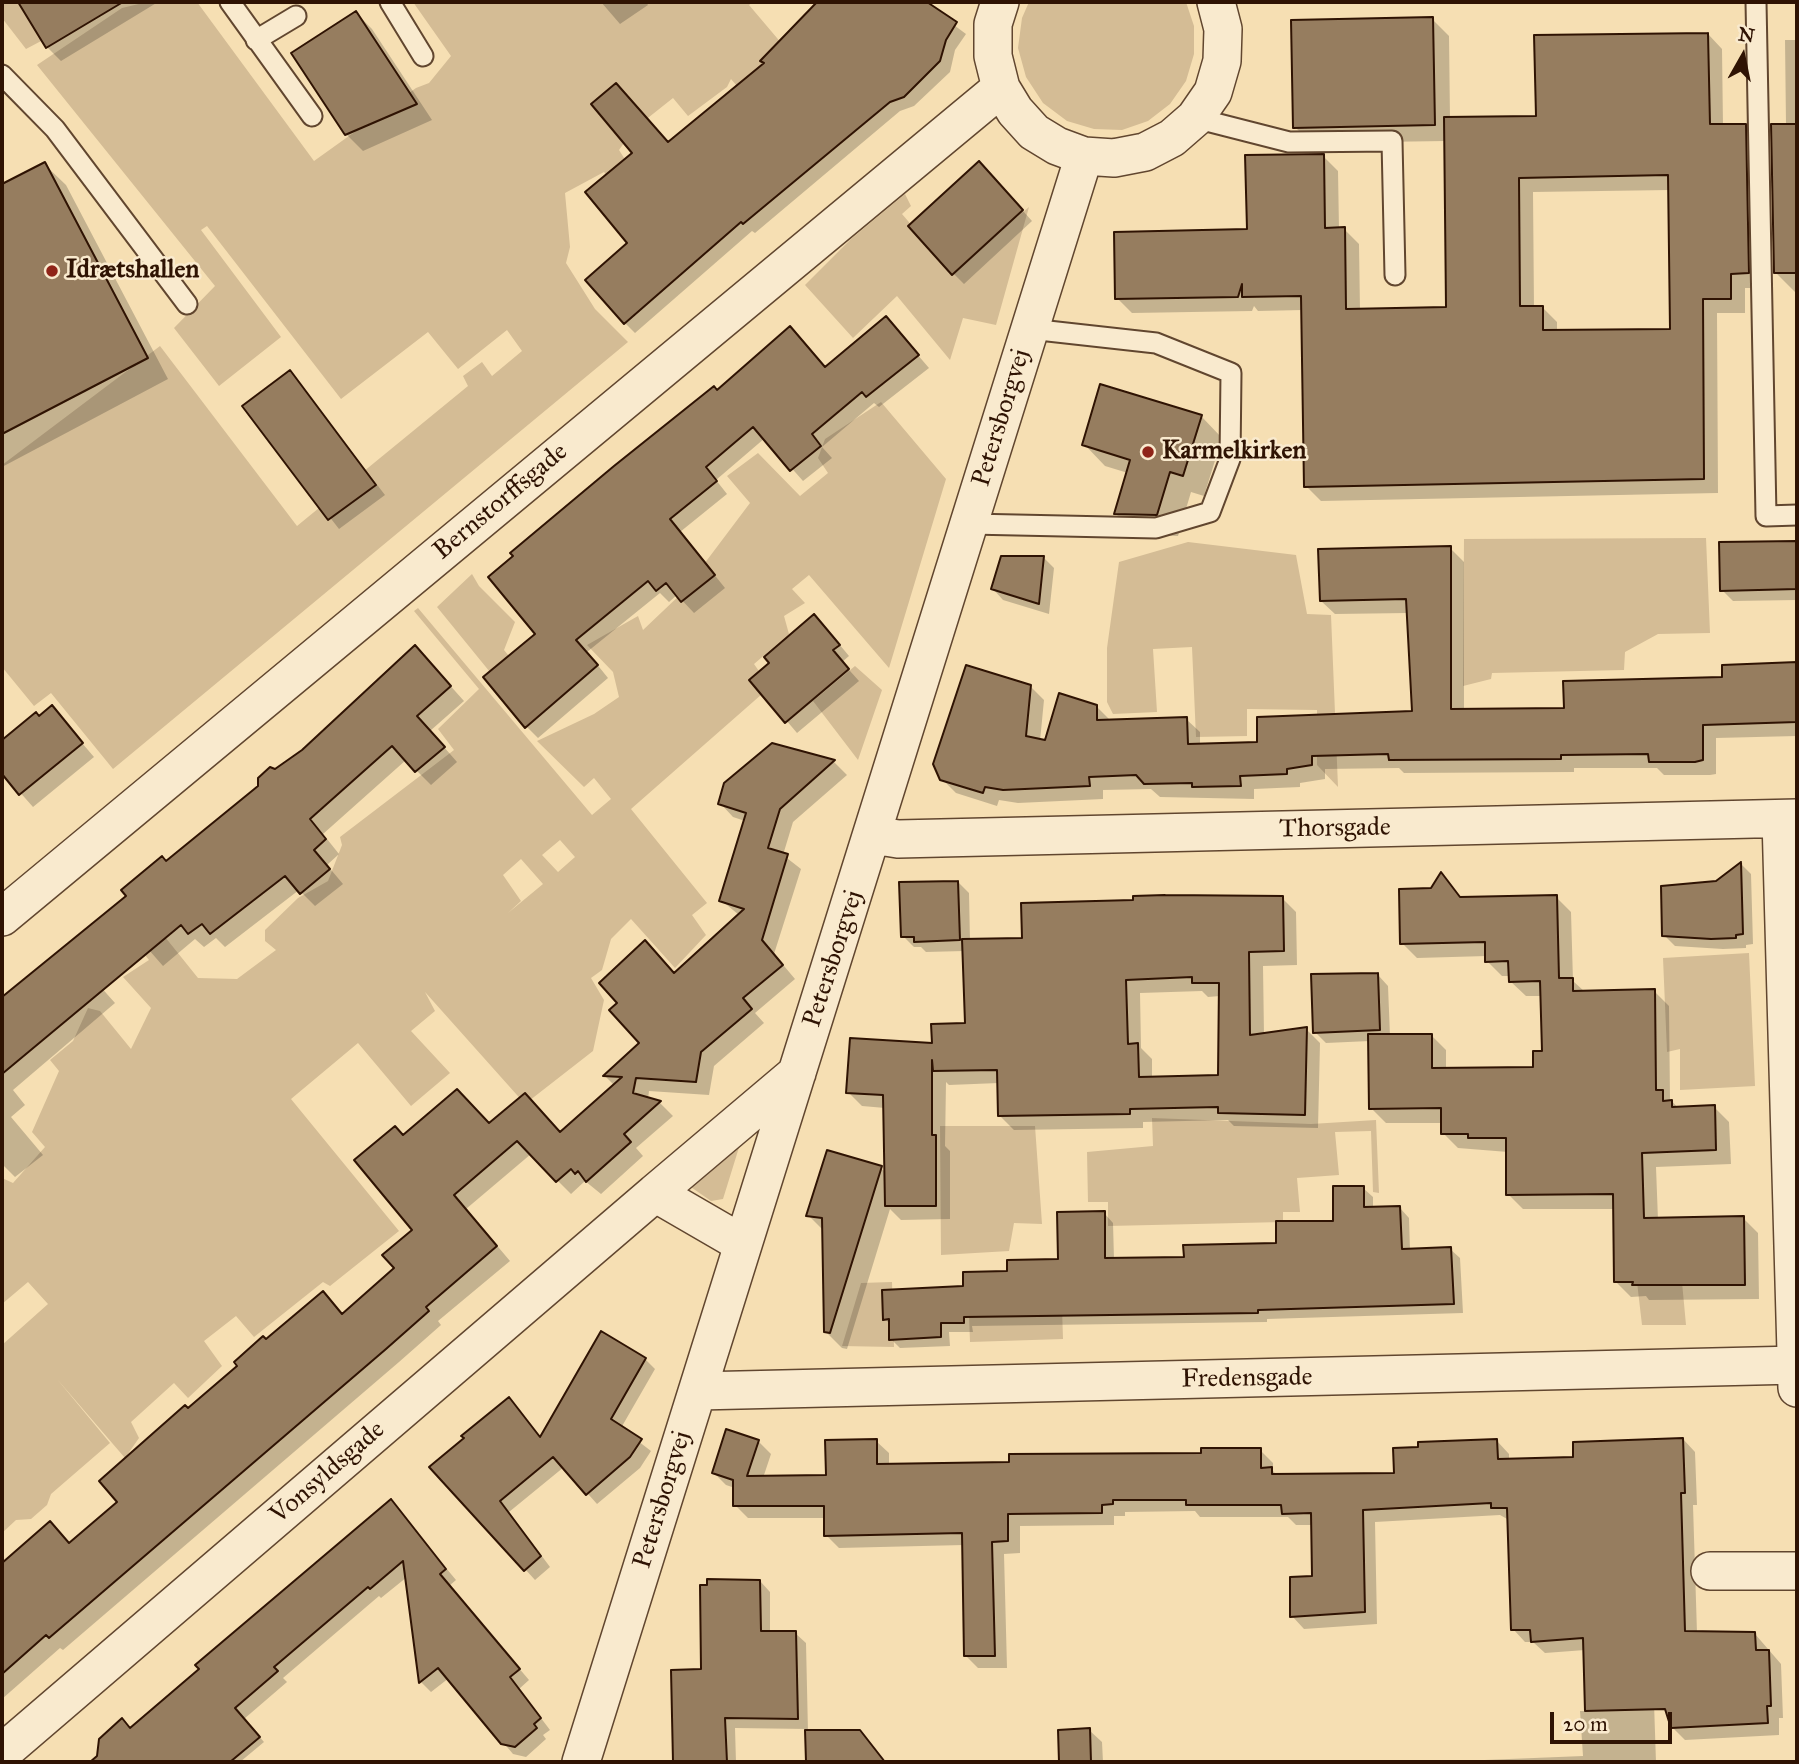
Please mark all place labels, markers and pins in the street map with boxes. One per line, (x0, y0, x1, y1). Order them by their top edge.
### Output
place label: Idrætshallen (66, 255, 199, 287)
marker: Idrætshallen (44, 263, 60, 279)
place label: Karmelkirken (1162, 436, 1306, 468)
marker: Karmelkirken (1140, 444, 1156, 460)

